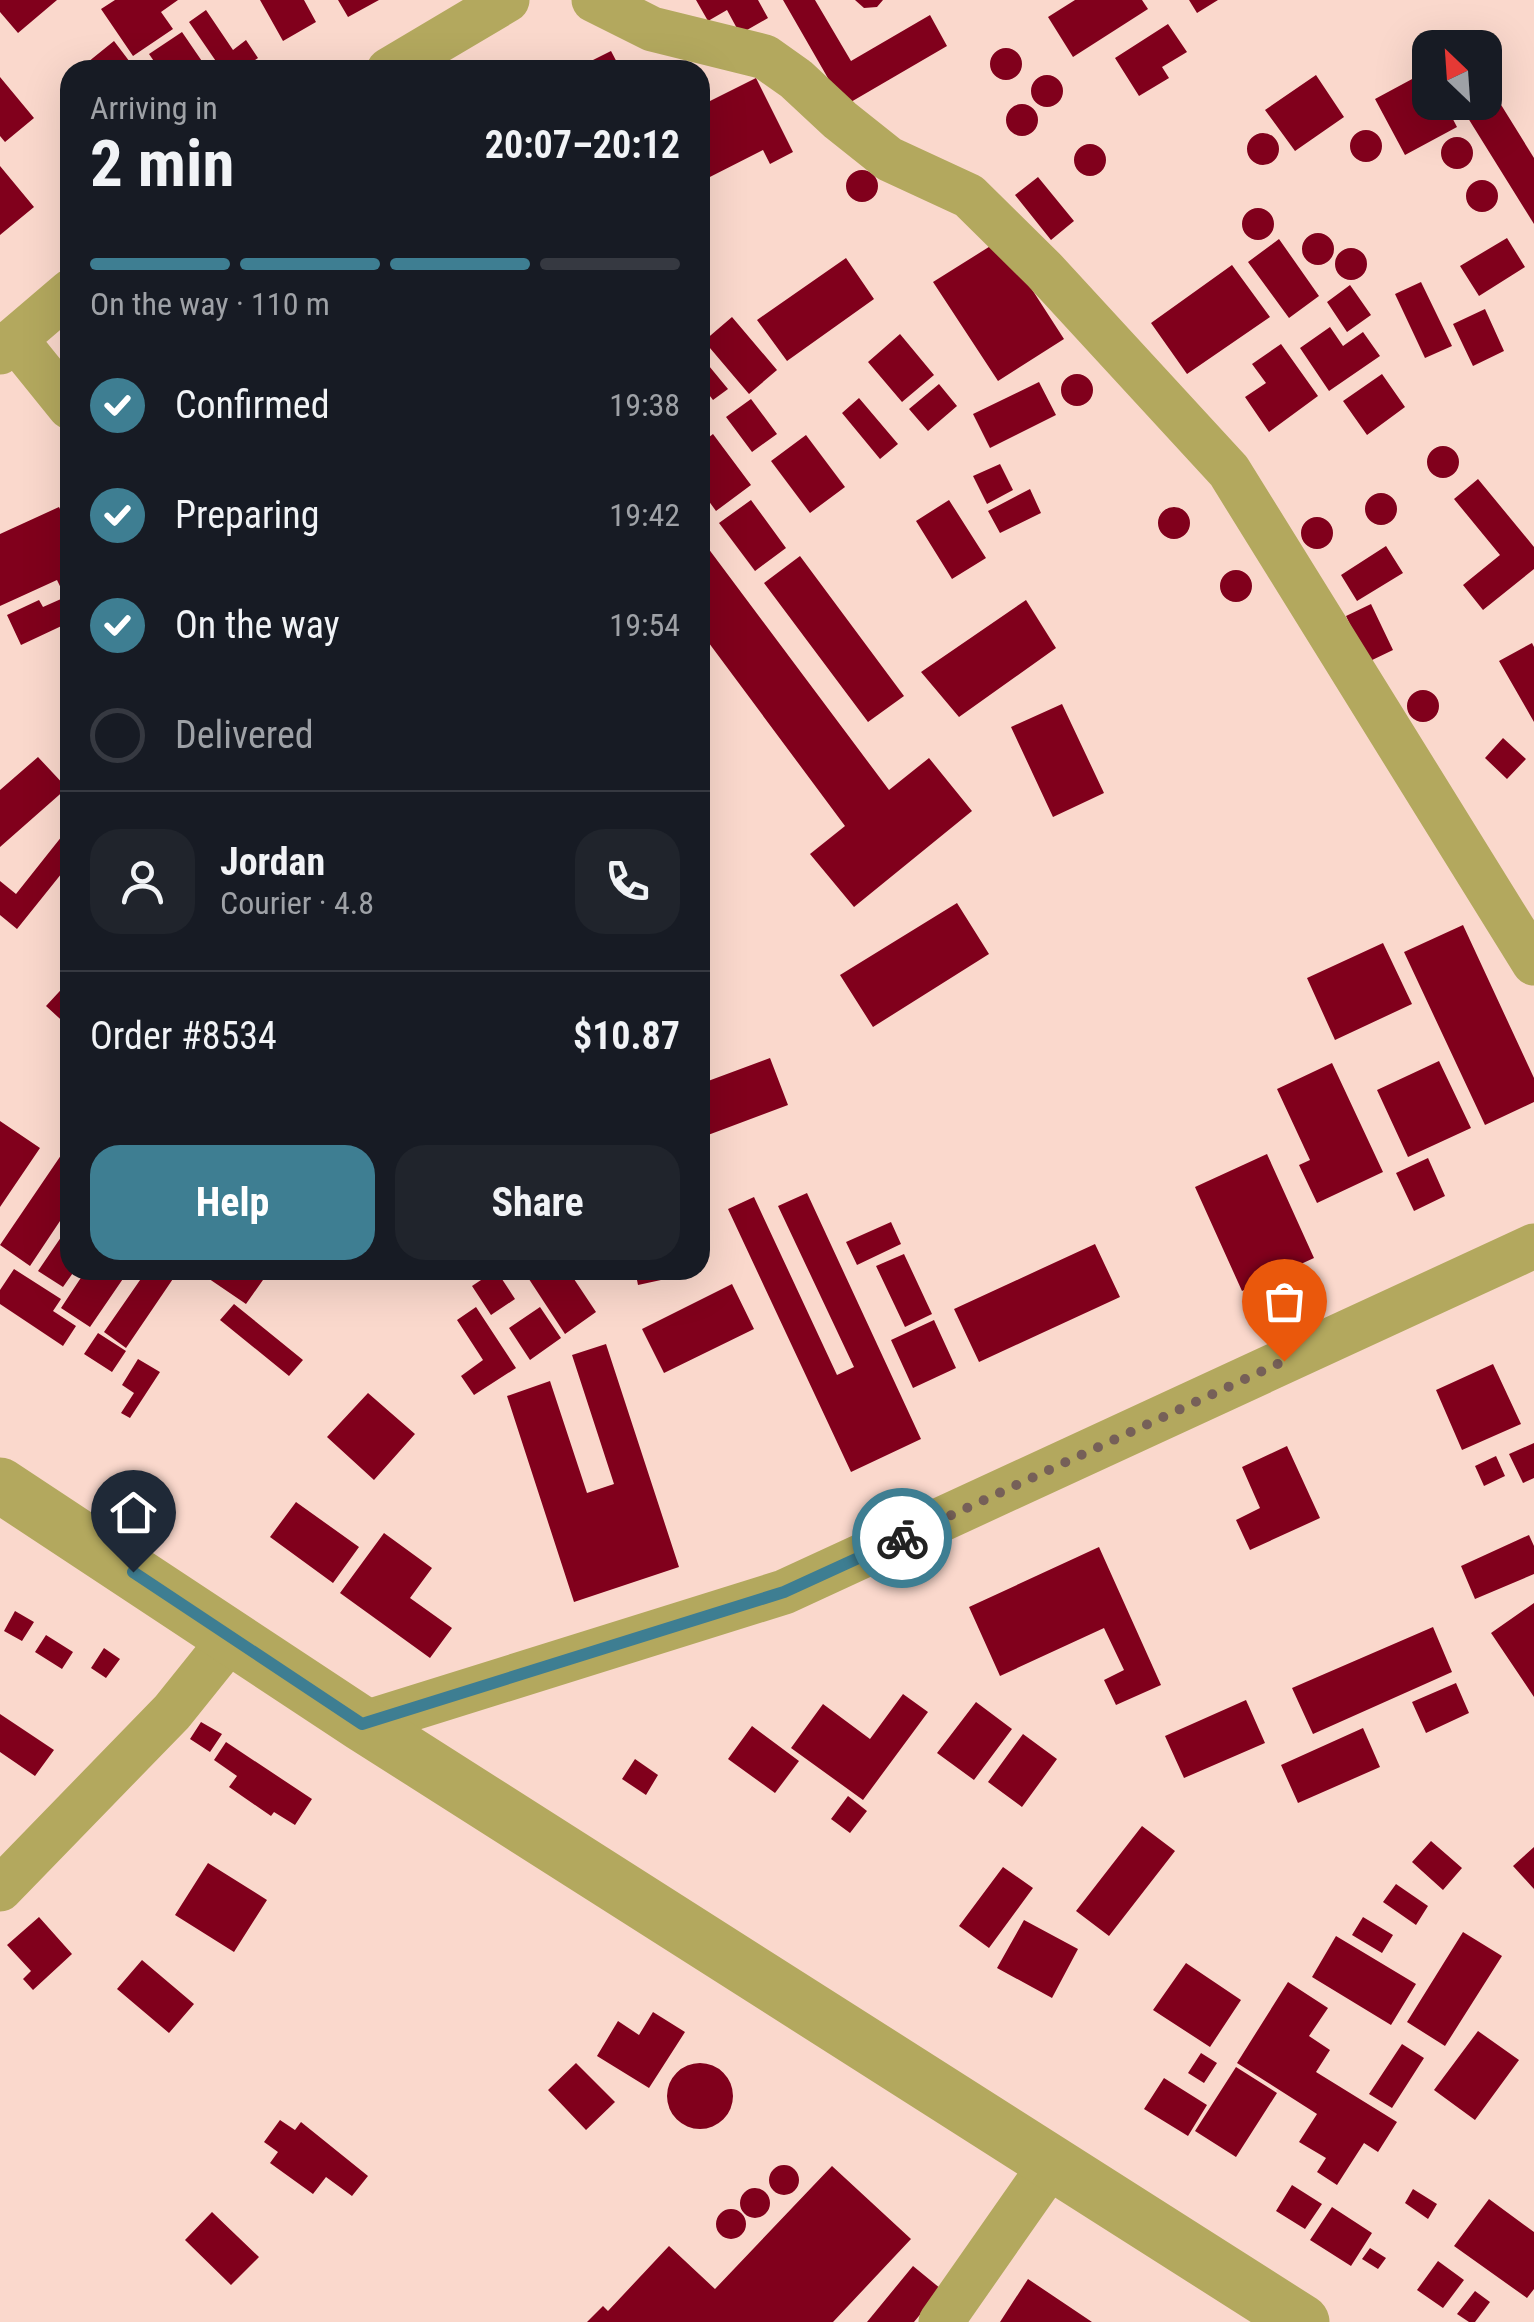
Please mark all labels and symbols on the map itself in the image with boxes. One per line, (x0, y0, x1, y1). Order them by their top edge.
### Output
north arrow (1412, 30, 1502, 120)
pin (1242, 1259, 1327, 1362)
pin (91, 1470, 176, 1573)
courier (852, 1488, 952, 1588)

